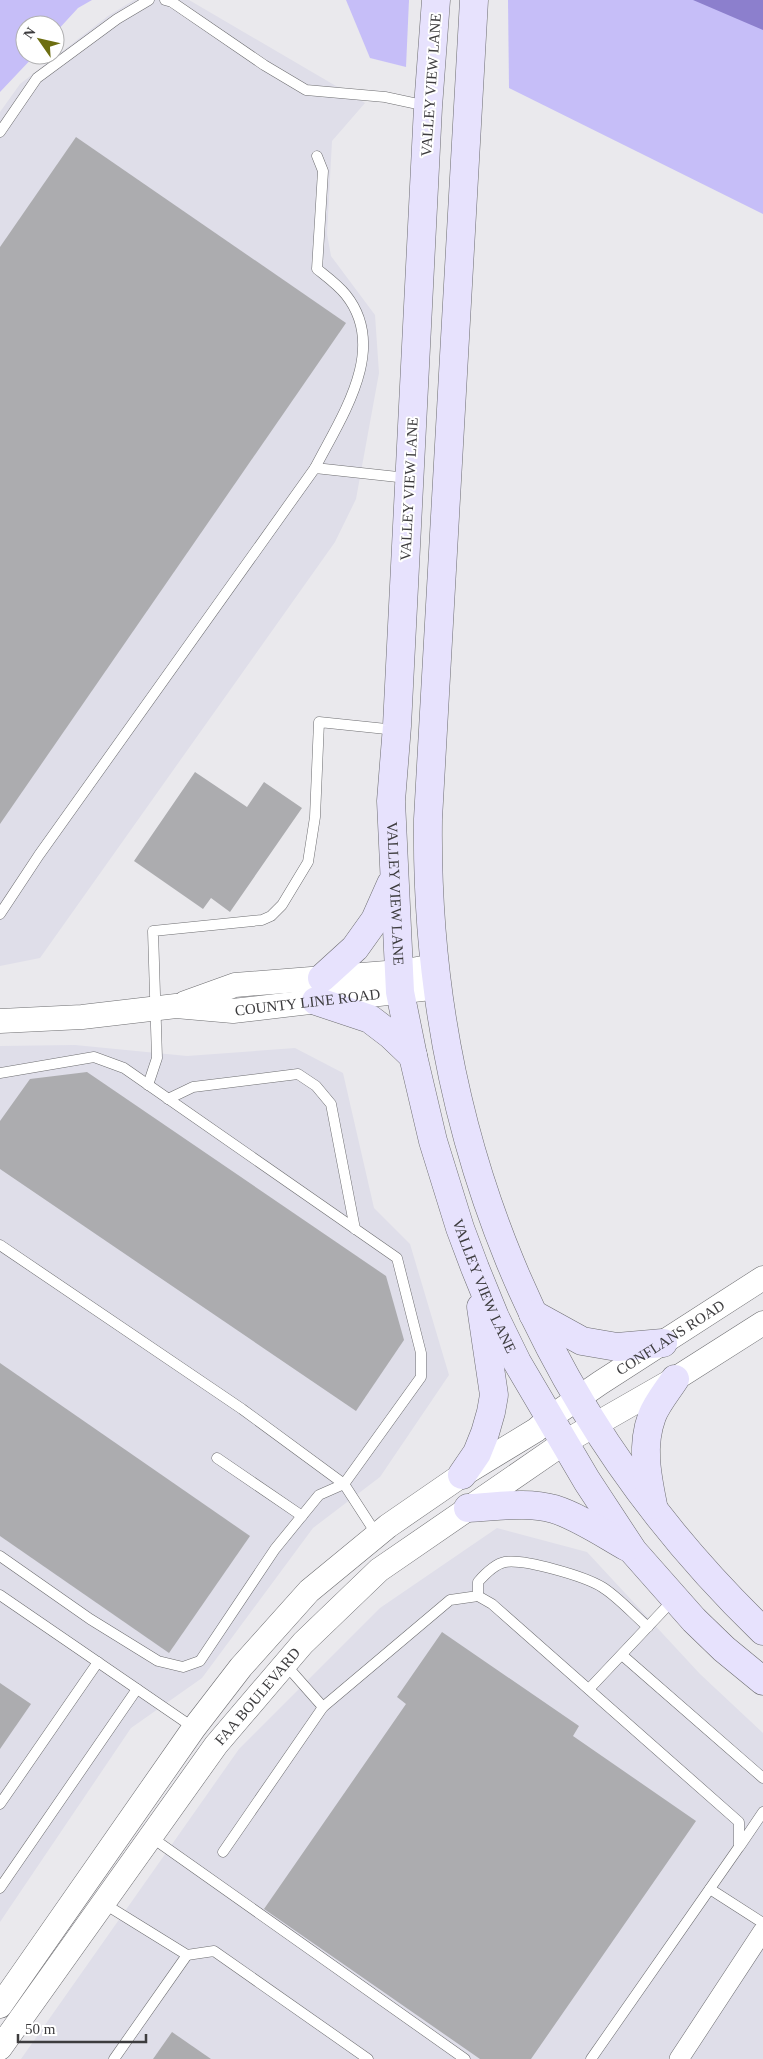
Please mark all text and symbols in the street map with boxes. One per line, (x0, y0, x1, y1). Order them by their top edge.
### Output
street label: VALLEY VIEW LANE (418, 13, 444, 157)
north arrow (15, 15, 65, 65)
text: N (21, 25, 39, 41)
street label: VALLEY VIEW LANE (397, 417, 421, 561)
street label: VALLEY VIEW LANE (384, 821, 407, 966)
street label: COUNTY LINE ROAD (234, 986, 381, 1019)
street label: VALLEY VIEW LANE (450, 1217, 519, 1356)
street label: CONFLANS ROAD (613, 1297, 728, 1378)
street label: FAA BOULEVARD (212, 1644, 303, 1748)
scale bar (18, 2012, 145, 2044)
text: 50 m (25, 2021, 56, 2037)

